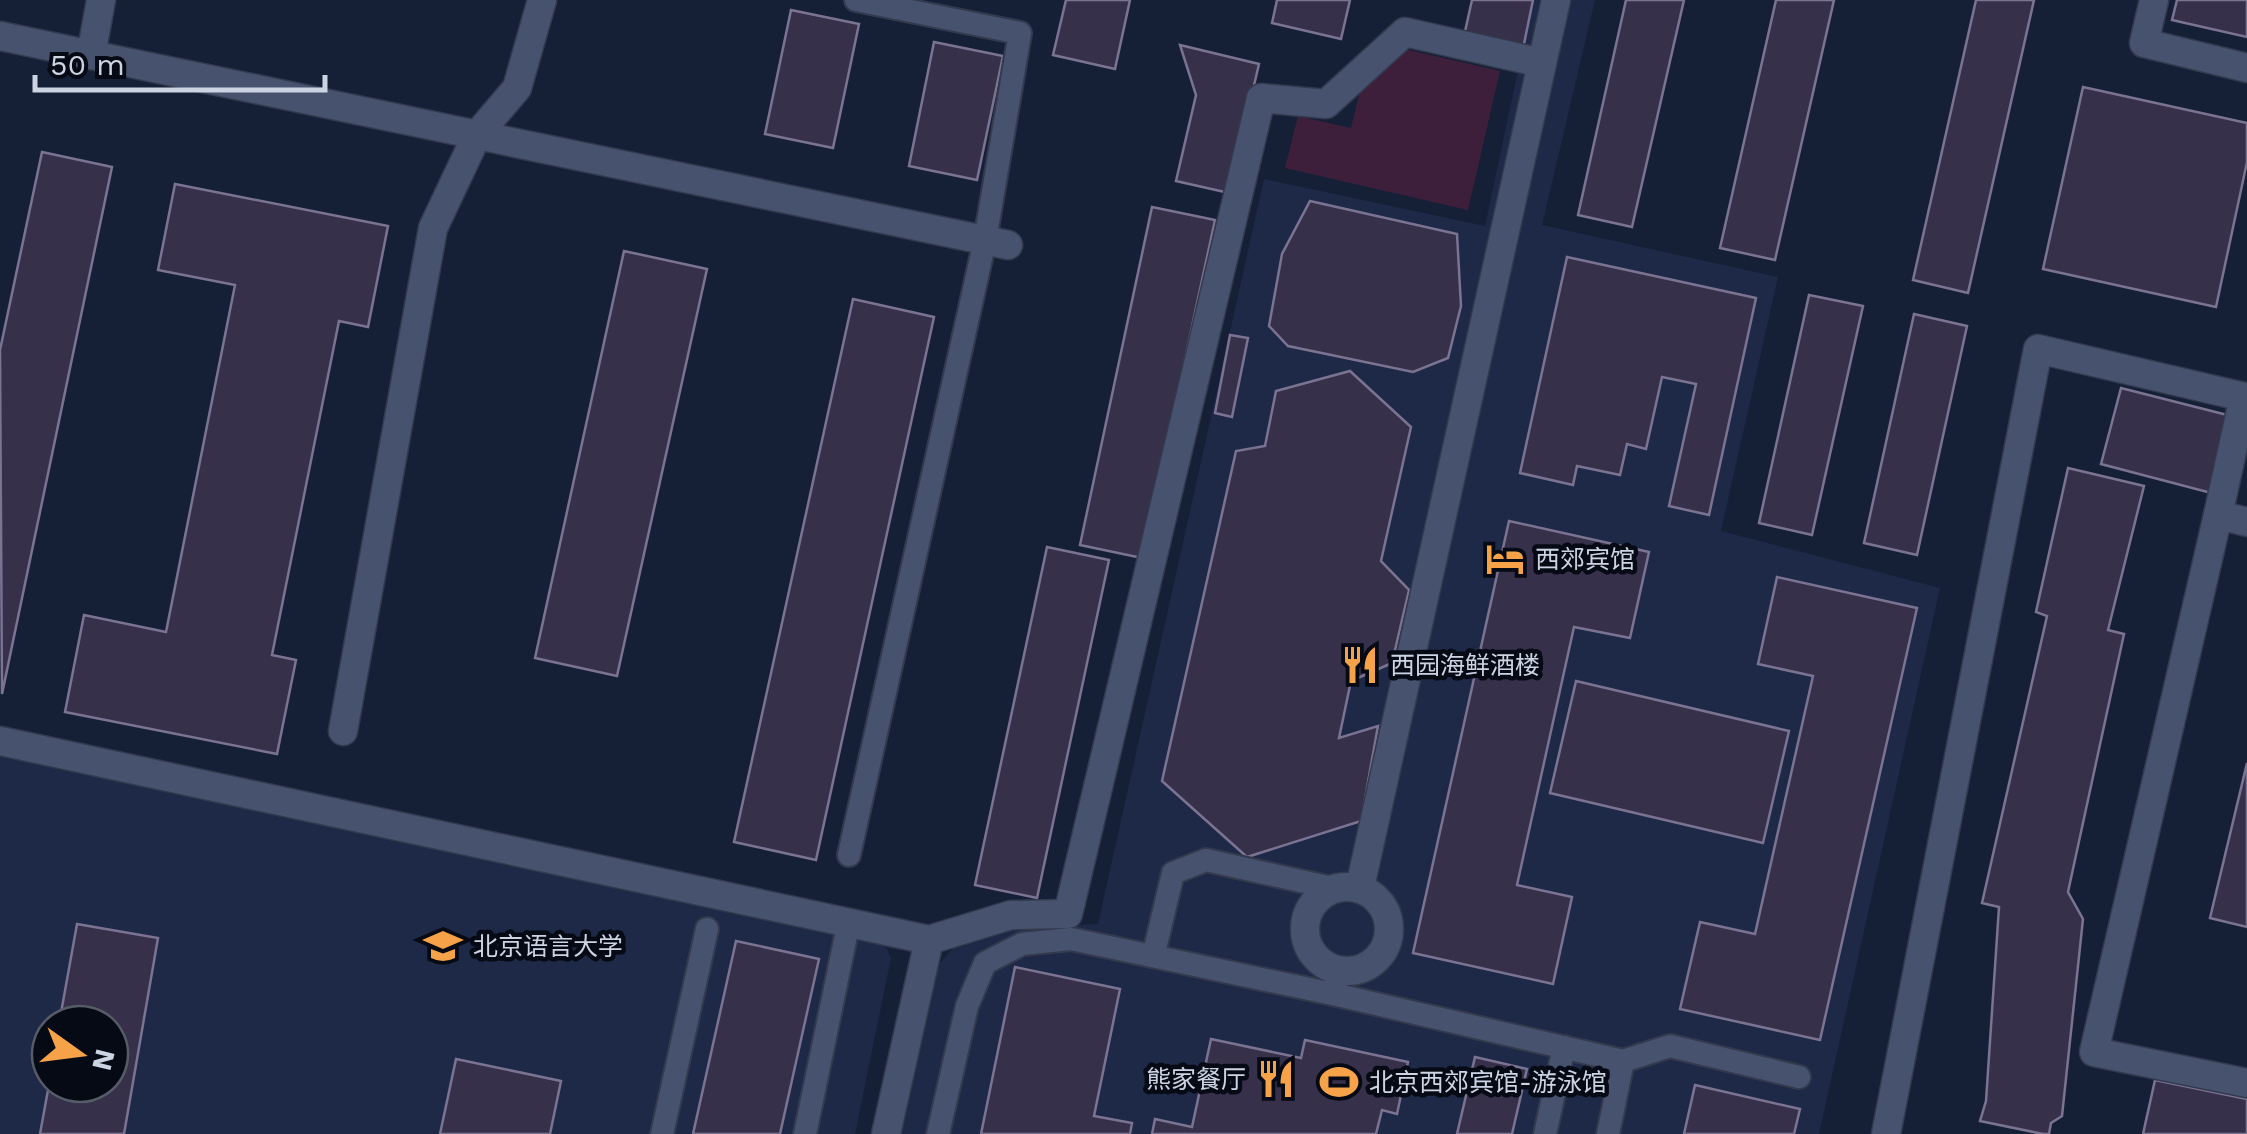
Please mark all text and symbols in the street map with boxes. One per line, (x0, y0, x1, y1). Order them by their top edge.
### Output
scale bar (35, 30, 325, 92)
text: 50 m (50, 47, 125, 82)
hotel icon: 西郊宾馆 (1484, 538, 1526, 580)
place label: 西郊宾馆 (1535, 545, 1635, 574)
restaurant icon: 西园海鲜酒楼 (1339, 644, 1381, 686)
place label: 西园海鲜酒楼 (1390, 651, 1540, 680)
school or university icon: 北京语言大学 (422, 925, 464, 967)
place label: 北京语言大学 (473, 932, 623, 961)
north arrow (30, 1004, 130, 1104)
text: N (85, 1046, 122, 1074)
restaurant icon: 熊家餐厅 (1255, 1058, 1297, 1100)
sports icon: 北京西郊宾馆-游泳馆 (1318, 1061, 1360, 1103)
place label: 熊家餐厅 (1146, 1065, 1246, 1094)
place label: 北京西郊宾馆-游泳馆 (1369, 1068, 1607, 1097)

